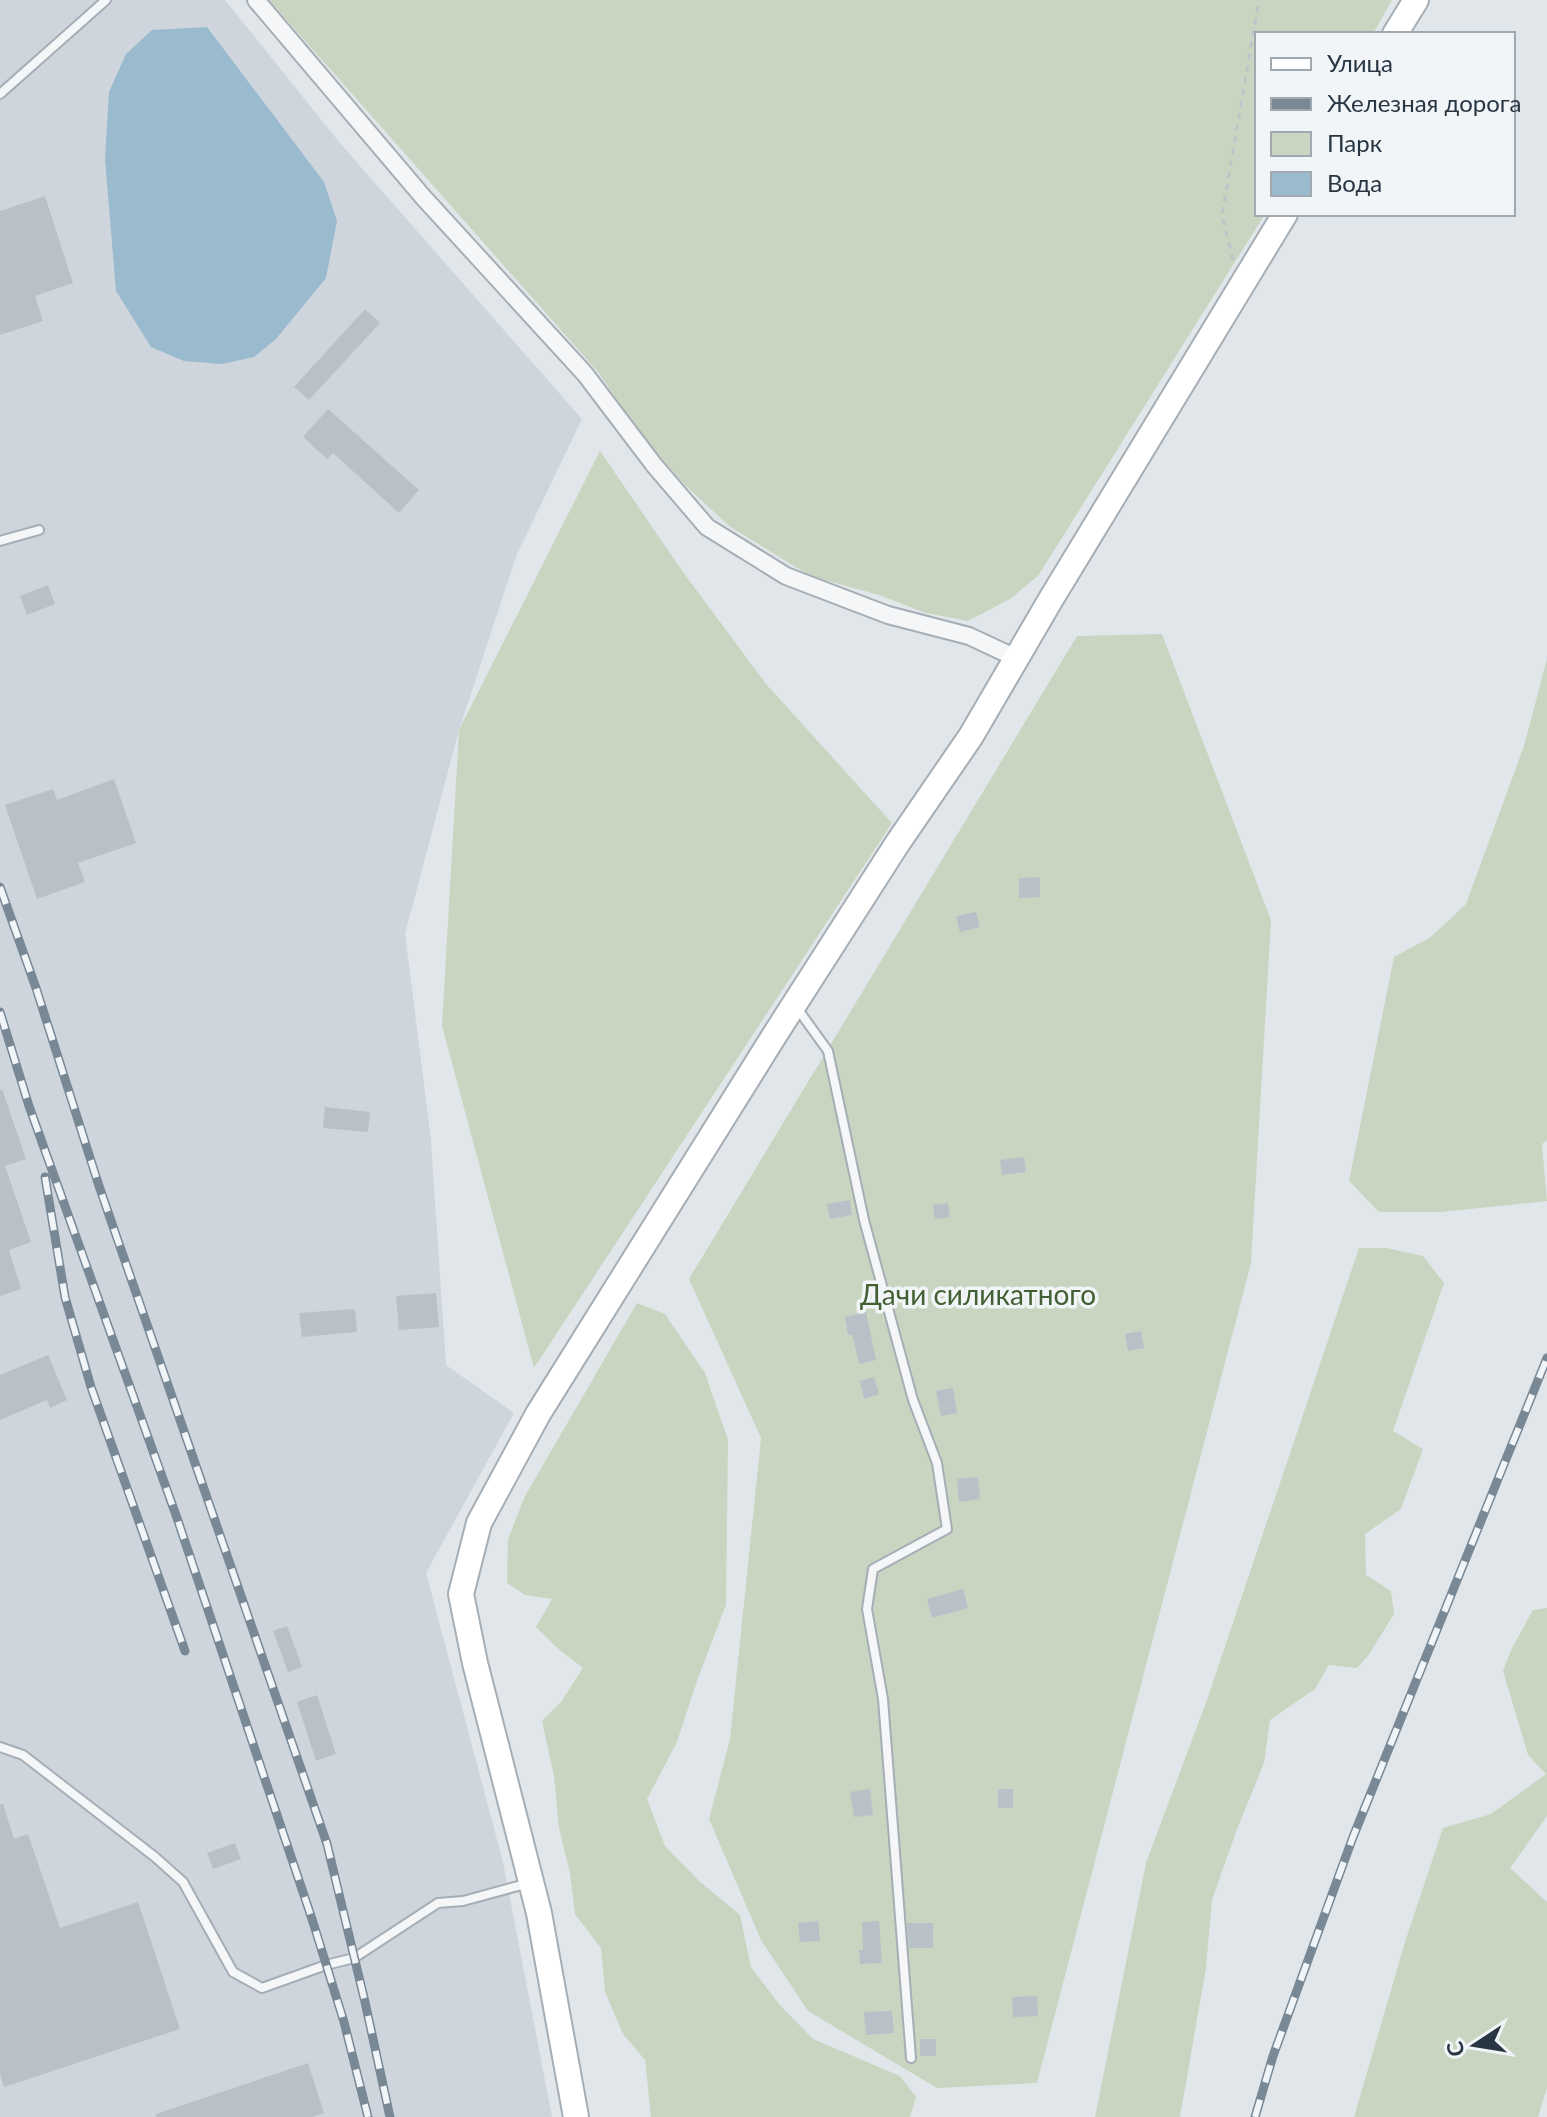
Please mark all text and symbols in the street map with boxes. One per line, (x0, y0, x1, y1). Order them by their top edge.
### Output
legend (1255, 32, 1515, 216)
text: Улица (1327, 48, 1393, 77)
text: Железная дорога (1327, 88, 1522, 117)
text: Парк (1327, 128, 1383, 157)
text: Вода (1327, 168, 1382, 197)
park label: Дачи силикатного (860, 1277, 1096, 1311)
north arrow (1435, 2005, 1515, 2085)
text: С (1440, 2039, 1470, 2059)

